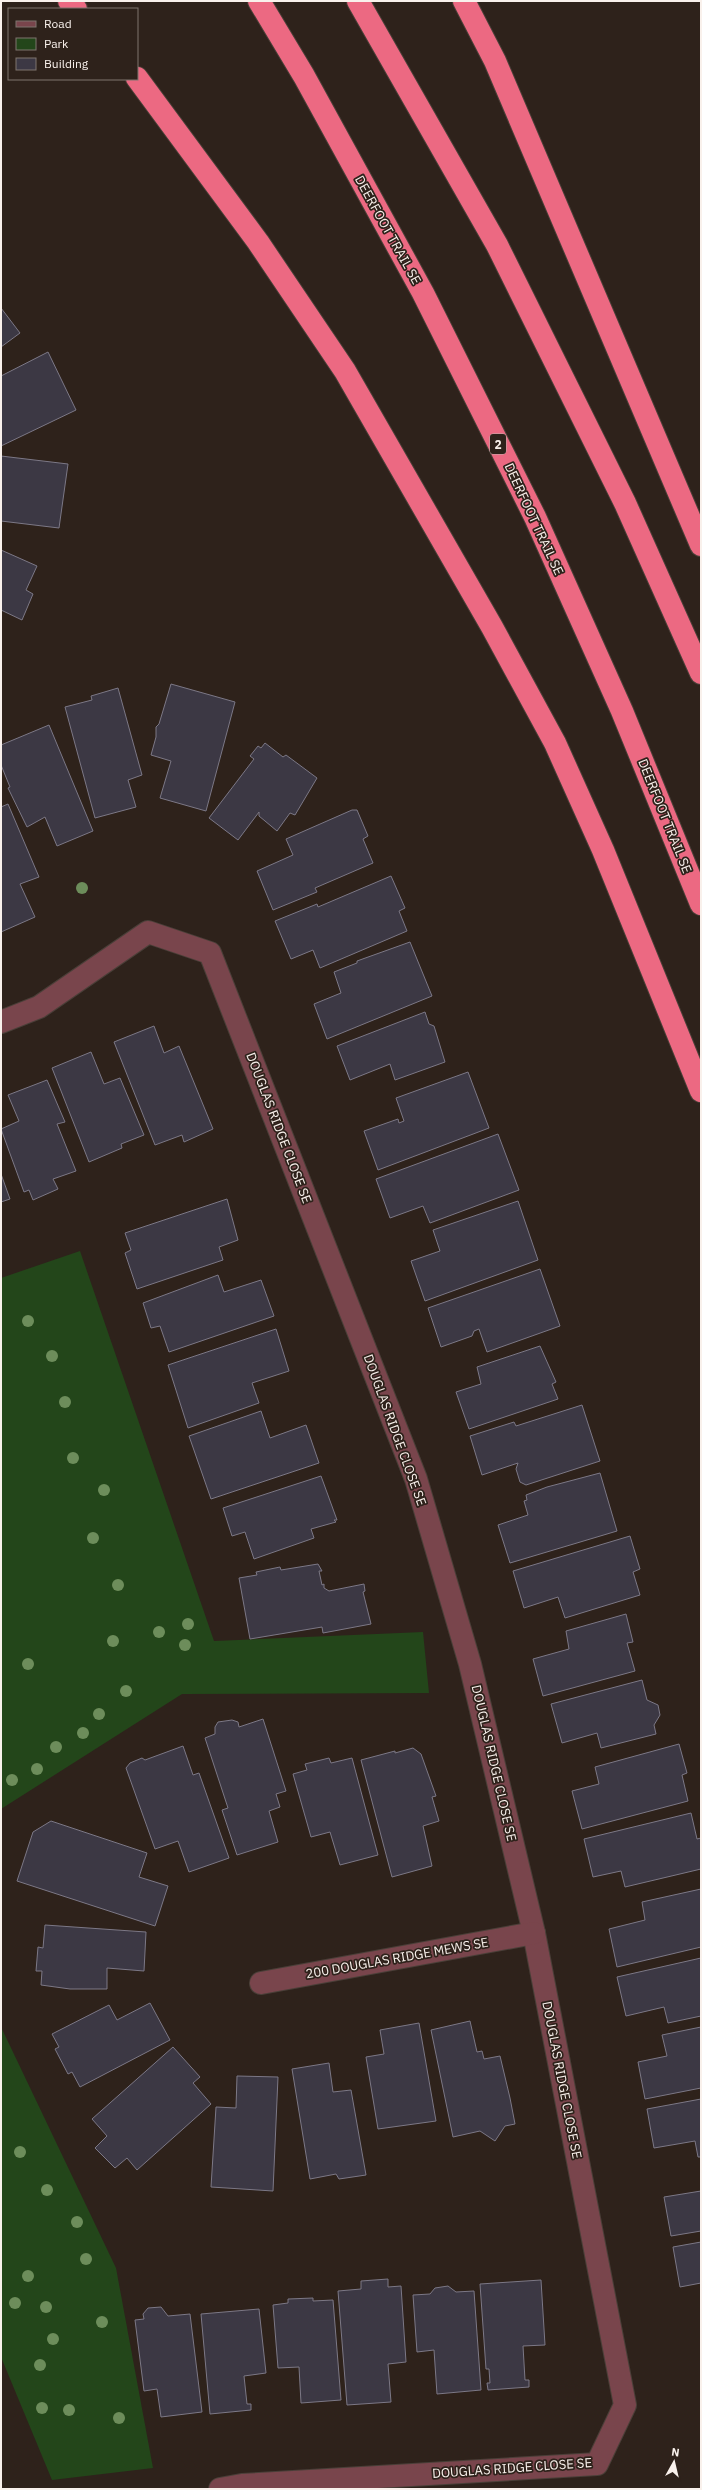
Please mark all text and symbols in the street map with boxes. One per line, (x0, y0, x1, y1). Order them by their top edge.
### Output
legend (8, 8, 138, 80)
text: Road (44, 16, 72, 31)
text: Park (44, 36, 69, 51)
text: Building (44, 56, 89, 71)
street label: DEERFOOT TRAIL SE (351, 173, 425, 287)
road number: 2 (490, 434, 506, 454)
street label: DEERFOOT TRAIL SE (501, 460, 567, 578)
street label: DEERFOOT TRAIL SE (634, 756, 696, 876)
street label: DOUGLAS RIDGE CLOSE SE (242, 1050, 316, 1206)
street label: DOUGLAS RIDGE CLOSE SE (360, 1352, 430, 1508)
street label: DOUGLAS RIDGE CLOSE SE (468, 1683, 520, 1843)
street label: 200 DOUGLAS RIDGE MEWS SE (304, 1934, 490, 1982)
street label: DOUGLAS RIDGE CLOSE SE (538, 2000, 586, 2160)
north arrow (654, 2442, 694, 2482)
text: N (670, 2445, 680, 2460)
street label: DOUGLAS RIDGE CLOSE SE (432, 2454, 592, 2482)

